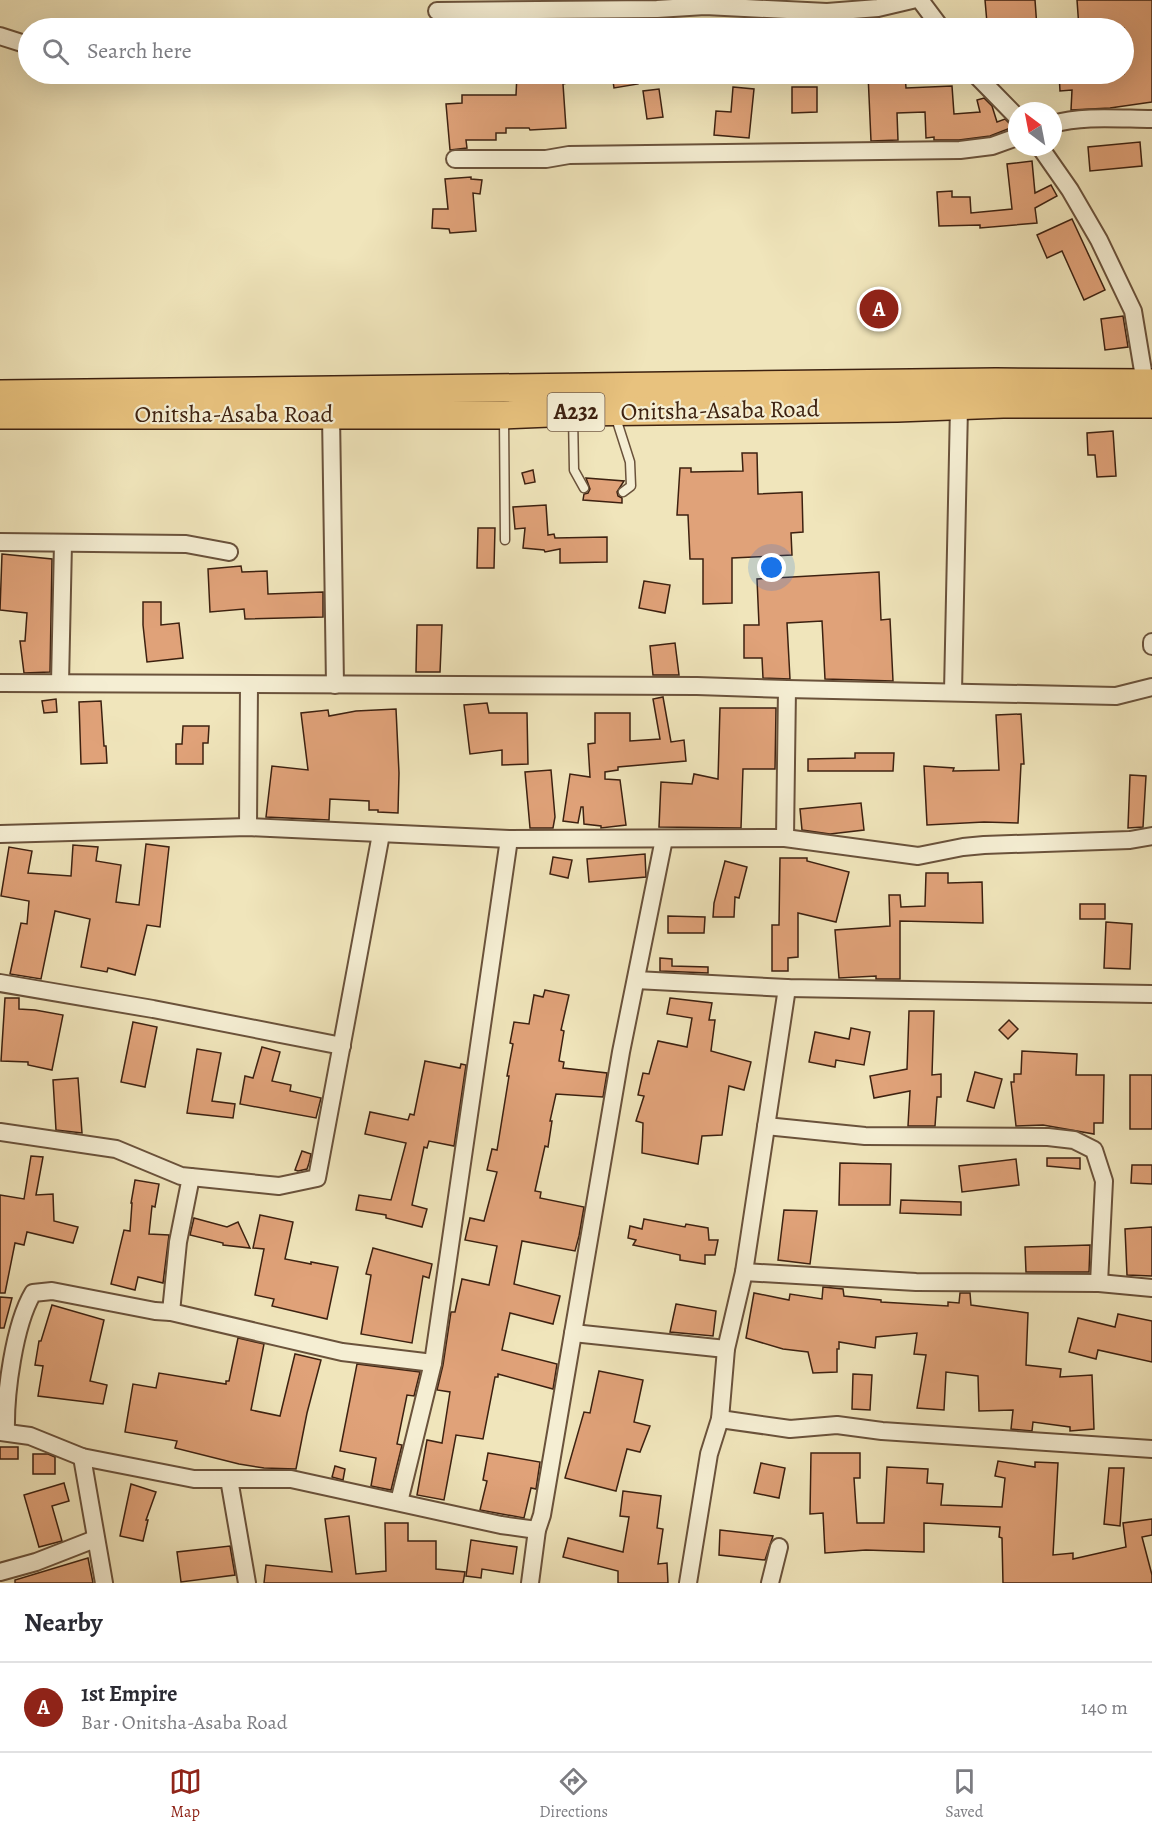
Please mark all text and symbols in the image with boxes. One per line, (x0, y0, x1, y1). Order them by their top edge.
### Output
search box (18, 18, 1134, 84)
icon: search (39, 35, 72, 68)
text: Search here (87, 36, 192, 66)
north arrow (1008, 102, 1062, 156)
pin: A (860, 286, 898, 332)
street label: Onitsha-Asaba Road (620, 392, 820, 428)
road number: A232 (548, 393, 604, 431)
street label: Onitsha-Asaba Road (135, 398, 334, 430)
your location (757, 553, 786, 582)
text: Nearby (24, 1605, 103, 1640)
text: 1st Empire (81, 1679, 177, 1709)
text: A (37, 1694, 50, 1721)
text: 140 m (1081, 1694, 1128, 1721)
text: Bar · Onitsha-Asaba Road (81, 1709, 288, 1736)
tab: Map (169, 1765, 202, 1823)
tab: Directions (539, 1765, 608, 1823)
tab: Saved (945, 1765, 983, 1823)

